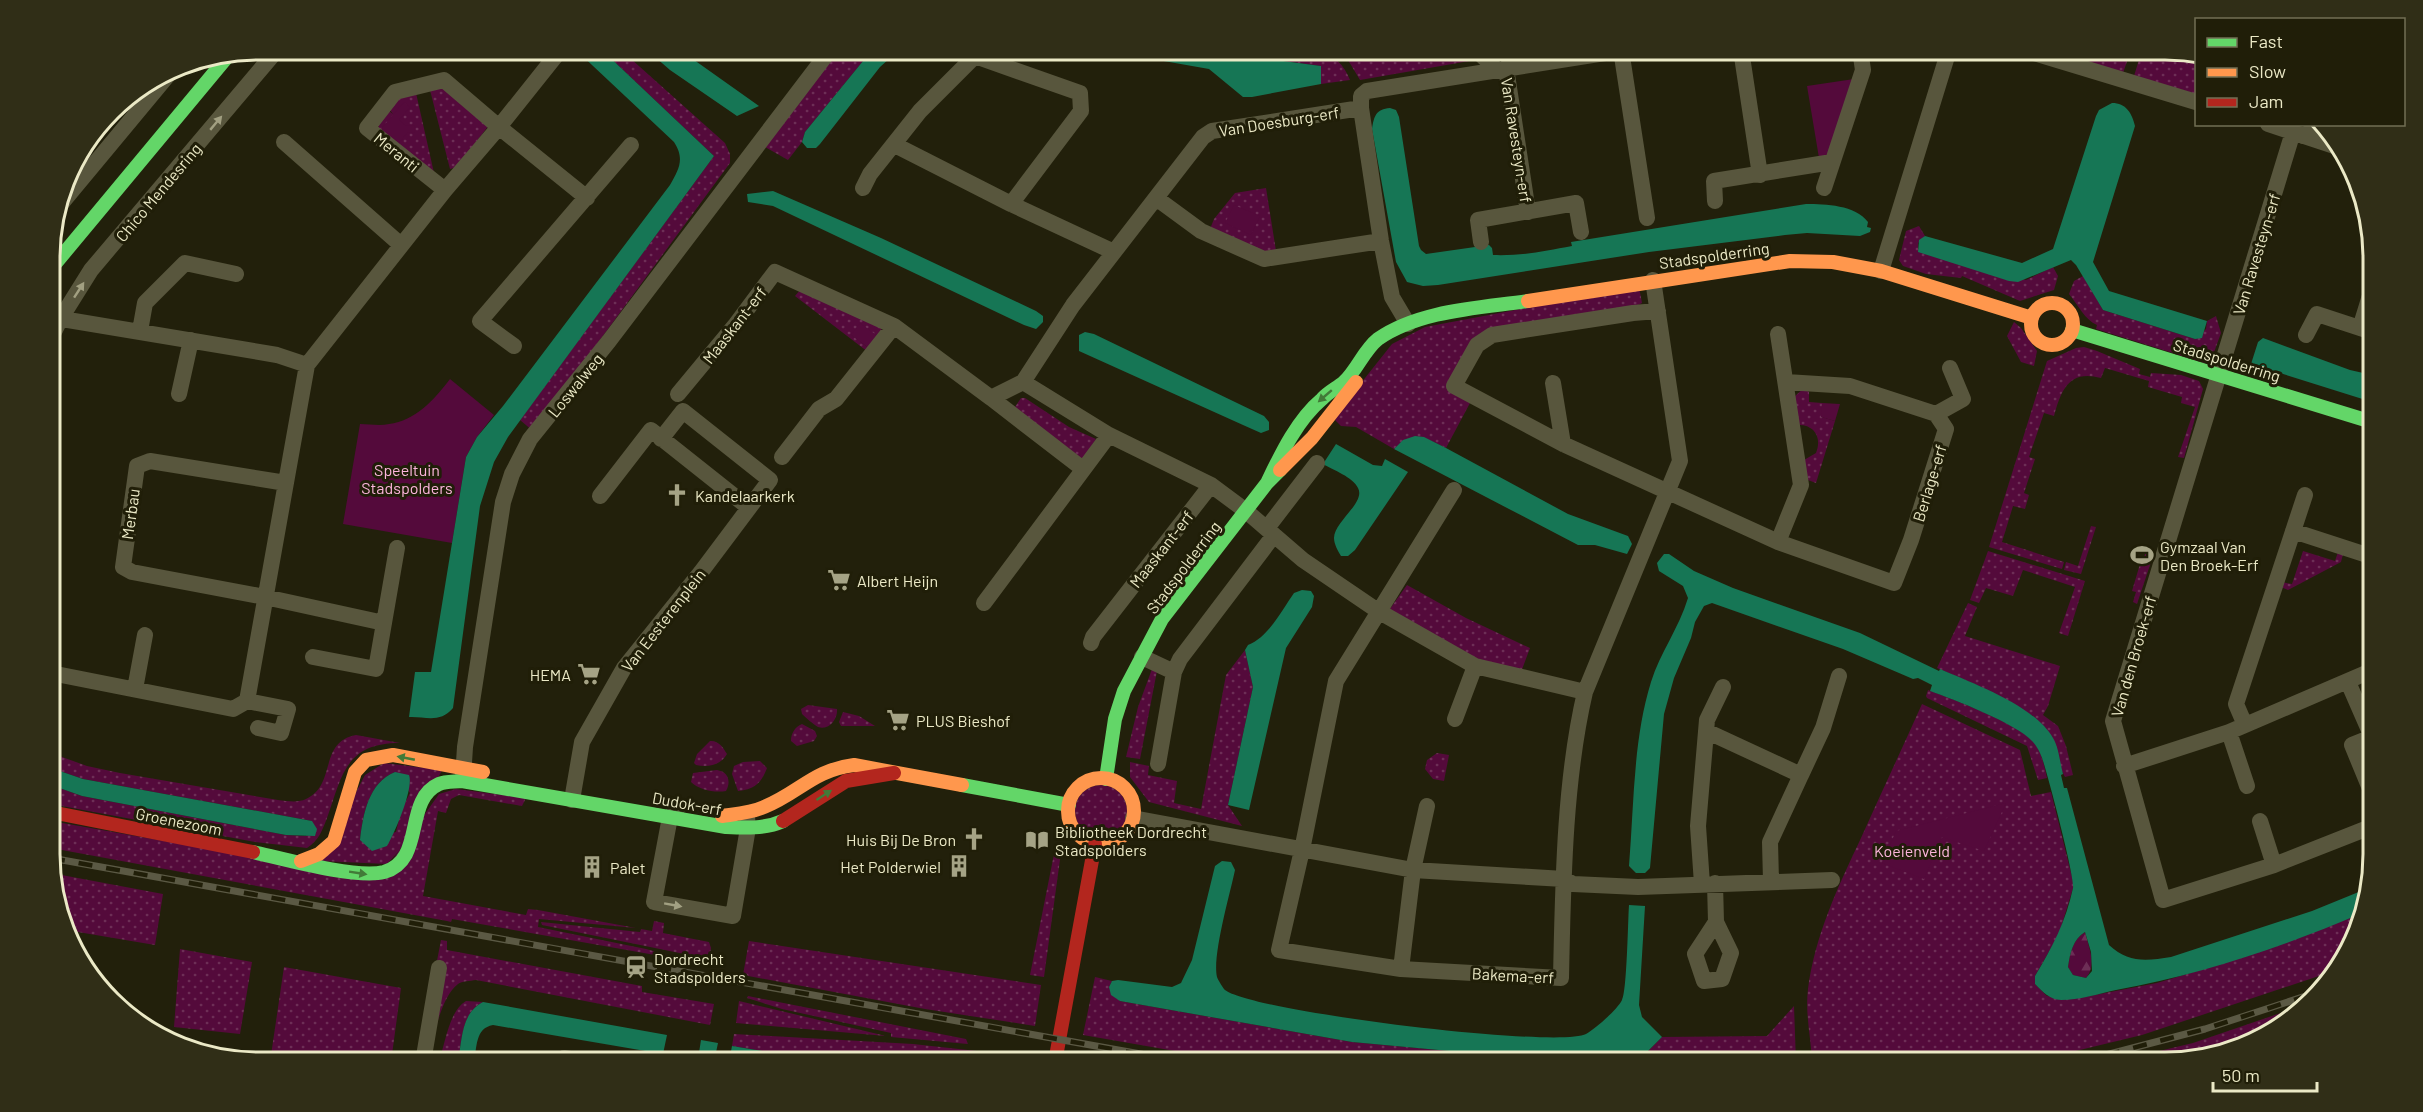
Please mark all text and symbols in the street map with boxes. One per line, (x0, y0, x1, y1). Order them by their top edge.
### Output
legend (2195, 18, 2405, 126)
text: Fast (2249, 30, 2283, 52)
text: Slow (2249, 60, 2286, 82)
street label: Van Ravesteyn-erf (1498, 76, 1536, 204)
text: Jam (2249, 90, 2283, 112)
street label: Van Doesburg-erf (1218, 102, 1341, 140)
one-way arrow (209, 116, 222, 131)
street label: Meranti (371, 128, 423, 176)
street label: Chico Mendesring (111, 139, 205, 245)
street label: Van Ravesteyn-erf (2228, 191, 2284, 317)
street label: Stadspolderring (1658, 238, 1770, 272)
one-way arrow (73, 282, 85, 298)
street label: Maaskant-erf (698, 283, 770, 367)
street label: Stadspolderring (2171, 335, 2283, 385)
street label: Loswalweg (544, 349, 606, 421)
one-way arrow (1318, 389, 1333, 402)
street label: Berlage-erf (1908, 442, 1950, 524)
park label: Speeltuin Stadspolders (361, 460, 453, 497)
church icon: Kandelaarkerk (664, 482, 690, 508)
place label: Kandelaarkerk (695, 486, 795, 505)
street label: Merbau (117, 487, 143, 541)
street label: Maaskant-erf (1125, 507, 1197, 591)
street label: Stadspolderring (1142, 517, 1224, 617)
place label: Gymzaal Van Den Broek-Erf (2160, 537, 2259, 574)
sports icon: Gymzaal Van Den Broek-Erf (2129, 542, 2155, 568)
street label: Van Eesterenplein (617, 565, 709, 675)
supermarket icon: Albert Heijn (826, 567, 852, 593)
place label: Albert Heijn (857, 571, 938, 590)
street label: Van den Broek-erf (2107, 593, 2159, 719)
supermarket icon: HEMA (576, 661, 602, 687)
place label: HEMA (530, 665, 571, 684)
supermarket icon: PLUS Bieshof (885, 707, 911, 733)
place label: PLUS Bieshof (916, 711, 1011, 730)
one-way arrow (396, 753, 415, 762)
street label: Dudok-erf (651, 788, 723, 818)
one-way arrow (816, 790, 832, 801)
street label: Groenezoom (134, 803, 224, 839)
place label: Bibliotheek Dordrecht Stadspolders (1055, 822, 1207, 859)
church icon: Huis Bij De Bron (961, 826, 987, 852)
library icon: Bibliotheek Dordrecht Stadspolders (1024, 827, 1050, 853)
place label: Huis Bij De Bron (846, 830, 956, 849)
park label: Koeienveld (1874, 841, 1950, 860)
building icon: Het Polderwiel (946, 853, 972, 879)
building icon: Palet (579, 854, 605, 880)
place label: Het Polderwiel (840, 857, 941, 876)
place label: Palet (610, 858, 646, 877)
one-way arrow (349, 868, 368, 877)
one-way arrow (664, 901, 683, 910)
place label: Dordrecht Stadspolders (654, 949, 746, 986)
station icon: Dordrecht Stadspolders (623, 954, 649, 980)
street label: Bakema-erf (1471, 963, 1555, 987)
scale bar (2213, 1055, 2316, 1093)
text: 50 m (2222, 1064, 2260, 1086)

